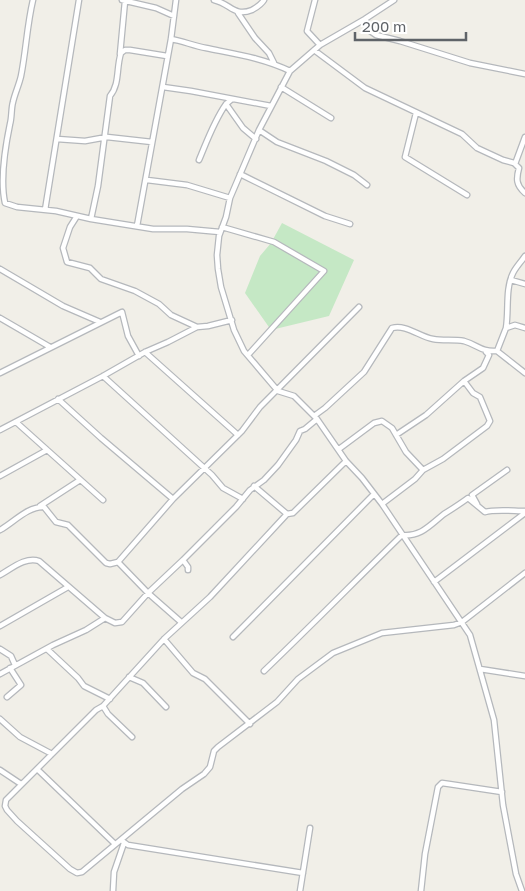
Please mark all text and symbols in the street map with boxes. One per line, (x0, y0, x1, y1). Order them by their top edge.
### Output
scale bar (355, 10, 466, 42)
text: 200 m (362, 17, 406, 35)

